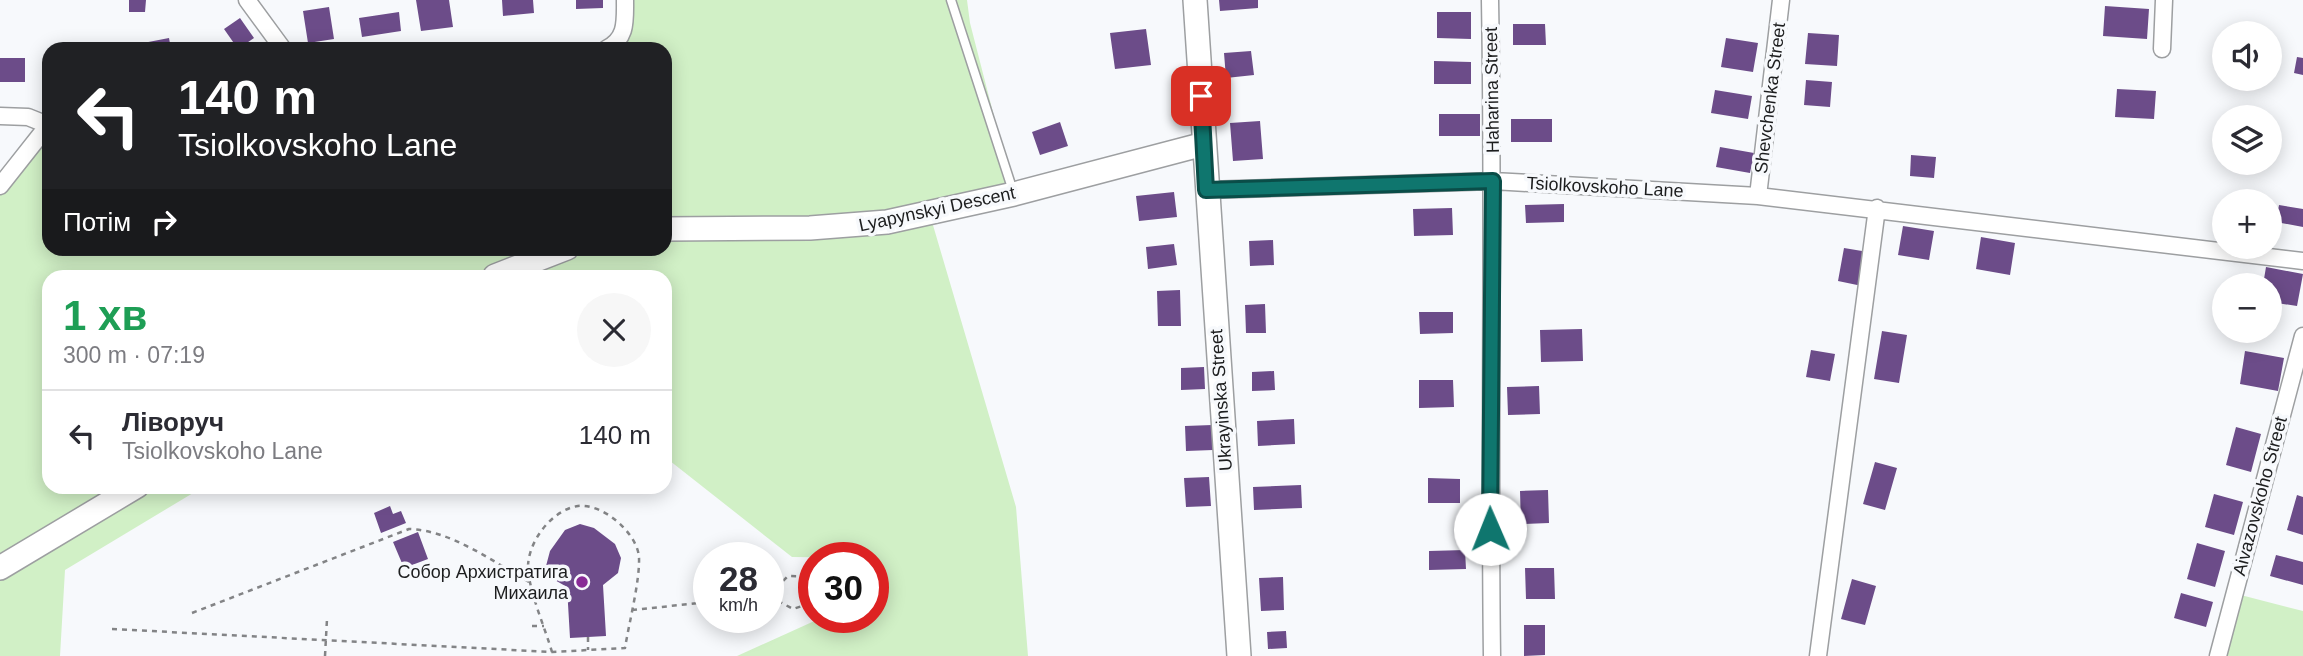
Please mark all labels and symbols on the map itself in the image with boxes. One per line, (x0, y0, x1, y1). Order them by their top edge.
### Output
street label: Shevchenka Street (1751, 21, 1789, 175)
street label: Haharina Street (1481, 27, 1503, 153)
pin (1171, 66, 1231, 126)
street label: Tsiolkovskoho Lane (1526, 173, 1684, 201)
street label: Lyapynskyi Descent (857, 183, 1017, 235)
street label: Ukrayinska Street (1206, 328, 1236, 472)
street label: Aivazovskoho Street (2229, 414, 2291, 578)
position arrow (1453, 492, 1527, 566)
speed limit sign: 30 (798, 542, 889, 633)
place label: Собор Архистратига Михаила (397, 562, 569, 603)
marker: Собор Архистратига Михаила (574, 574, 590, 590)

